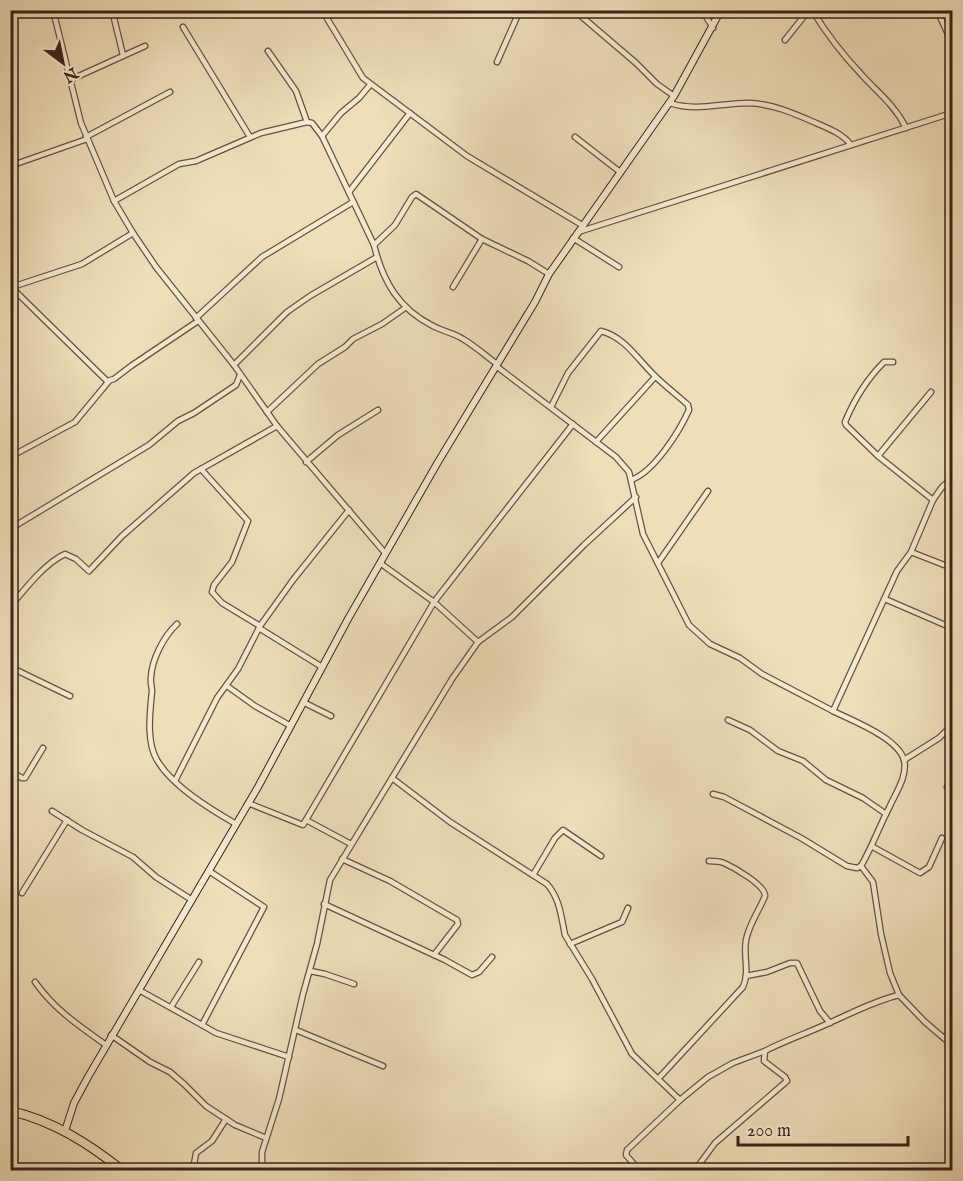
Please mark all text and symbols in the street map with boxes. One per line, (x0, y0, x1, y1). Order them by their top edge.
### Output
north arrow (33, 33, 93, 93)
text: N (59, 61, 82, 86)
scale bar (738, 1109, 908, 1147)
text: 200 m (747, 1120, 791, 1143)

